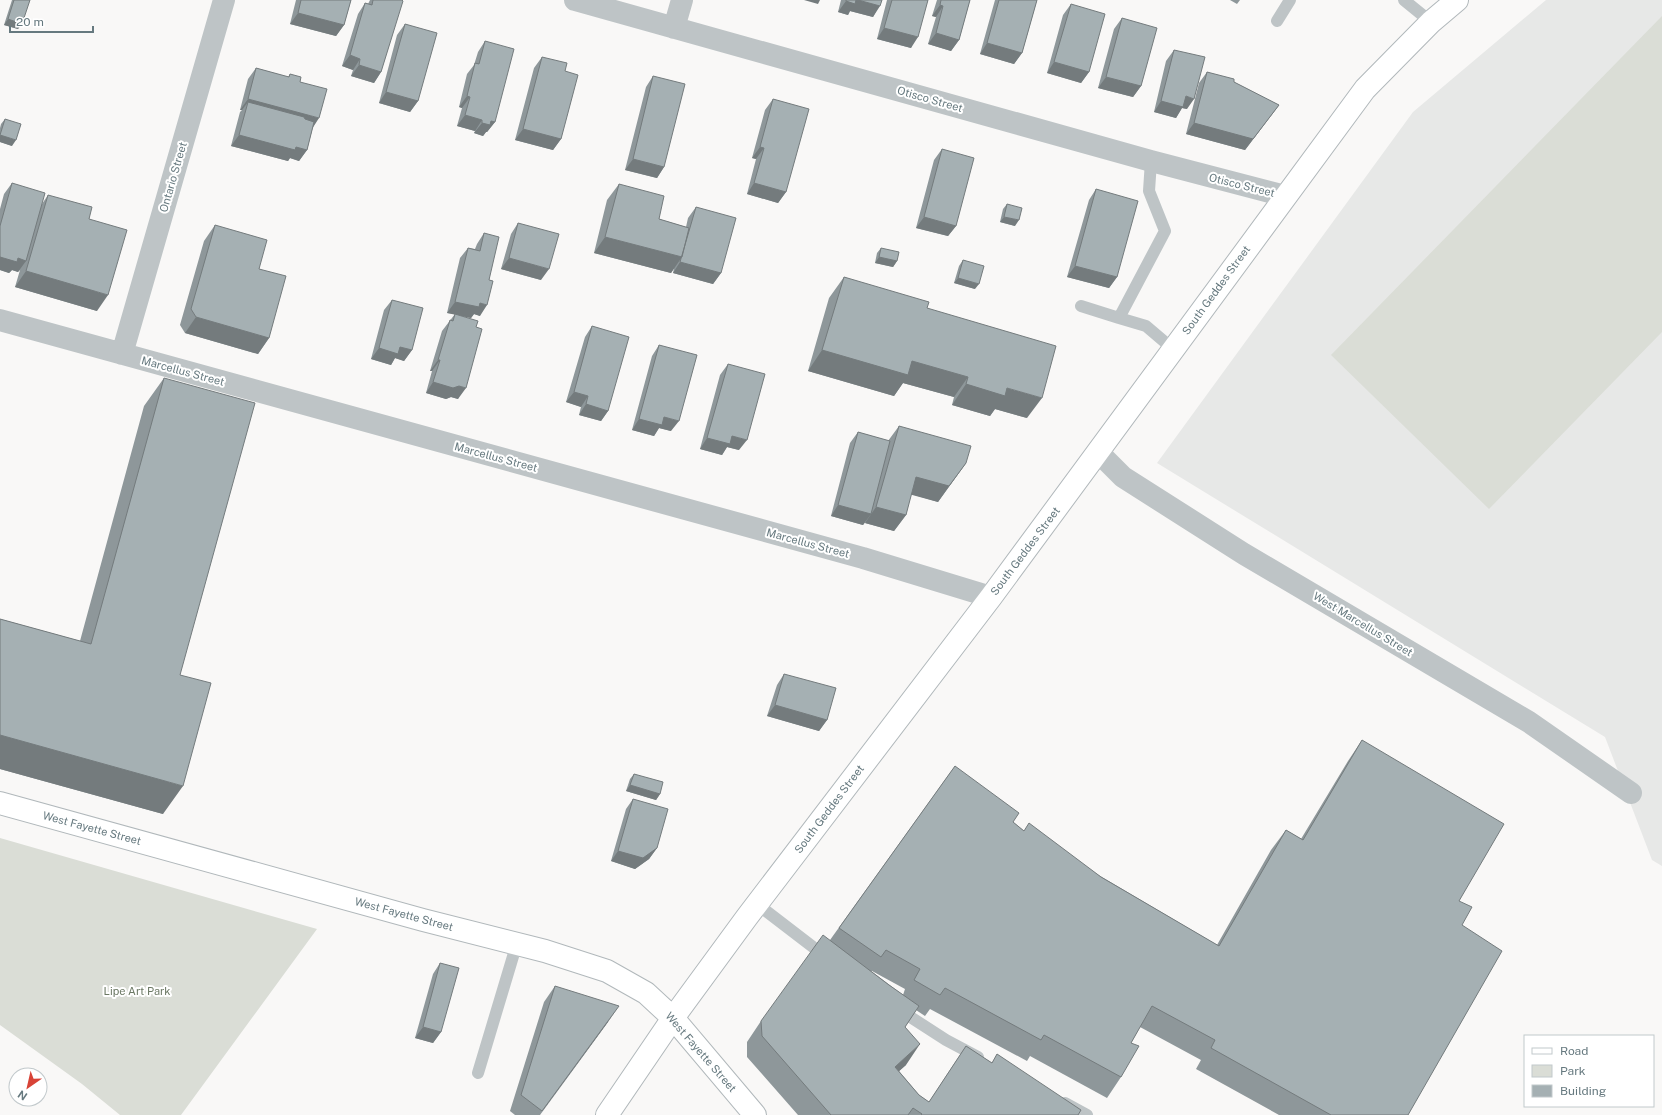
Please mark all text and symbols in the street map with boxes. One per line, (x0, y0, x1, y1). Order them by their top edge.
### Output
scale bar (10, 8, 93, 34)
text: 20 m (16, 15, 44, 29)
street label: Otisco Street (896, 84, 964, 114)
street label: Ontario Street (157, 141, 189, 213)
street label: Otisco Street (1208, 171, 1276, 199)
street label: South Geddes Street (1180, 243, 1252, 337)
street label: Marcellus Street (140, 354, 226, 388)
street label: Marcellus Street (453, 440, 539, 474)
street label: South Geddes Street (988, 505, 1062, 597)
street label: Marcellus Street (765, 526, 851, 560)
street label: West Marcellus Street (1311, 590, 1415, 658)
street label: South Geddes Street (792, 763, 866, 855)
street label: West Fayette Street (41, 809, 143, 847)
street label: West Fayette Street (353, 895, 455, 933)
park label: Lipe Art Park (104, 985, 170, 997)
street label: West Fayette Street (663, 1010, 739, 1094)
legend (1524, 1035, 1654, 1107)
text: Road (1560, 1044, 1588, 1058)
text: Park (1560, 1064, 1586, 1078)
north arrow (8, 1067, 48, 1107)
text: Building (1560, 1084, 1606, 1098)
text: N (15, 1088, 29, 1103)

